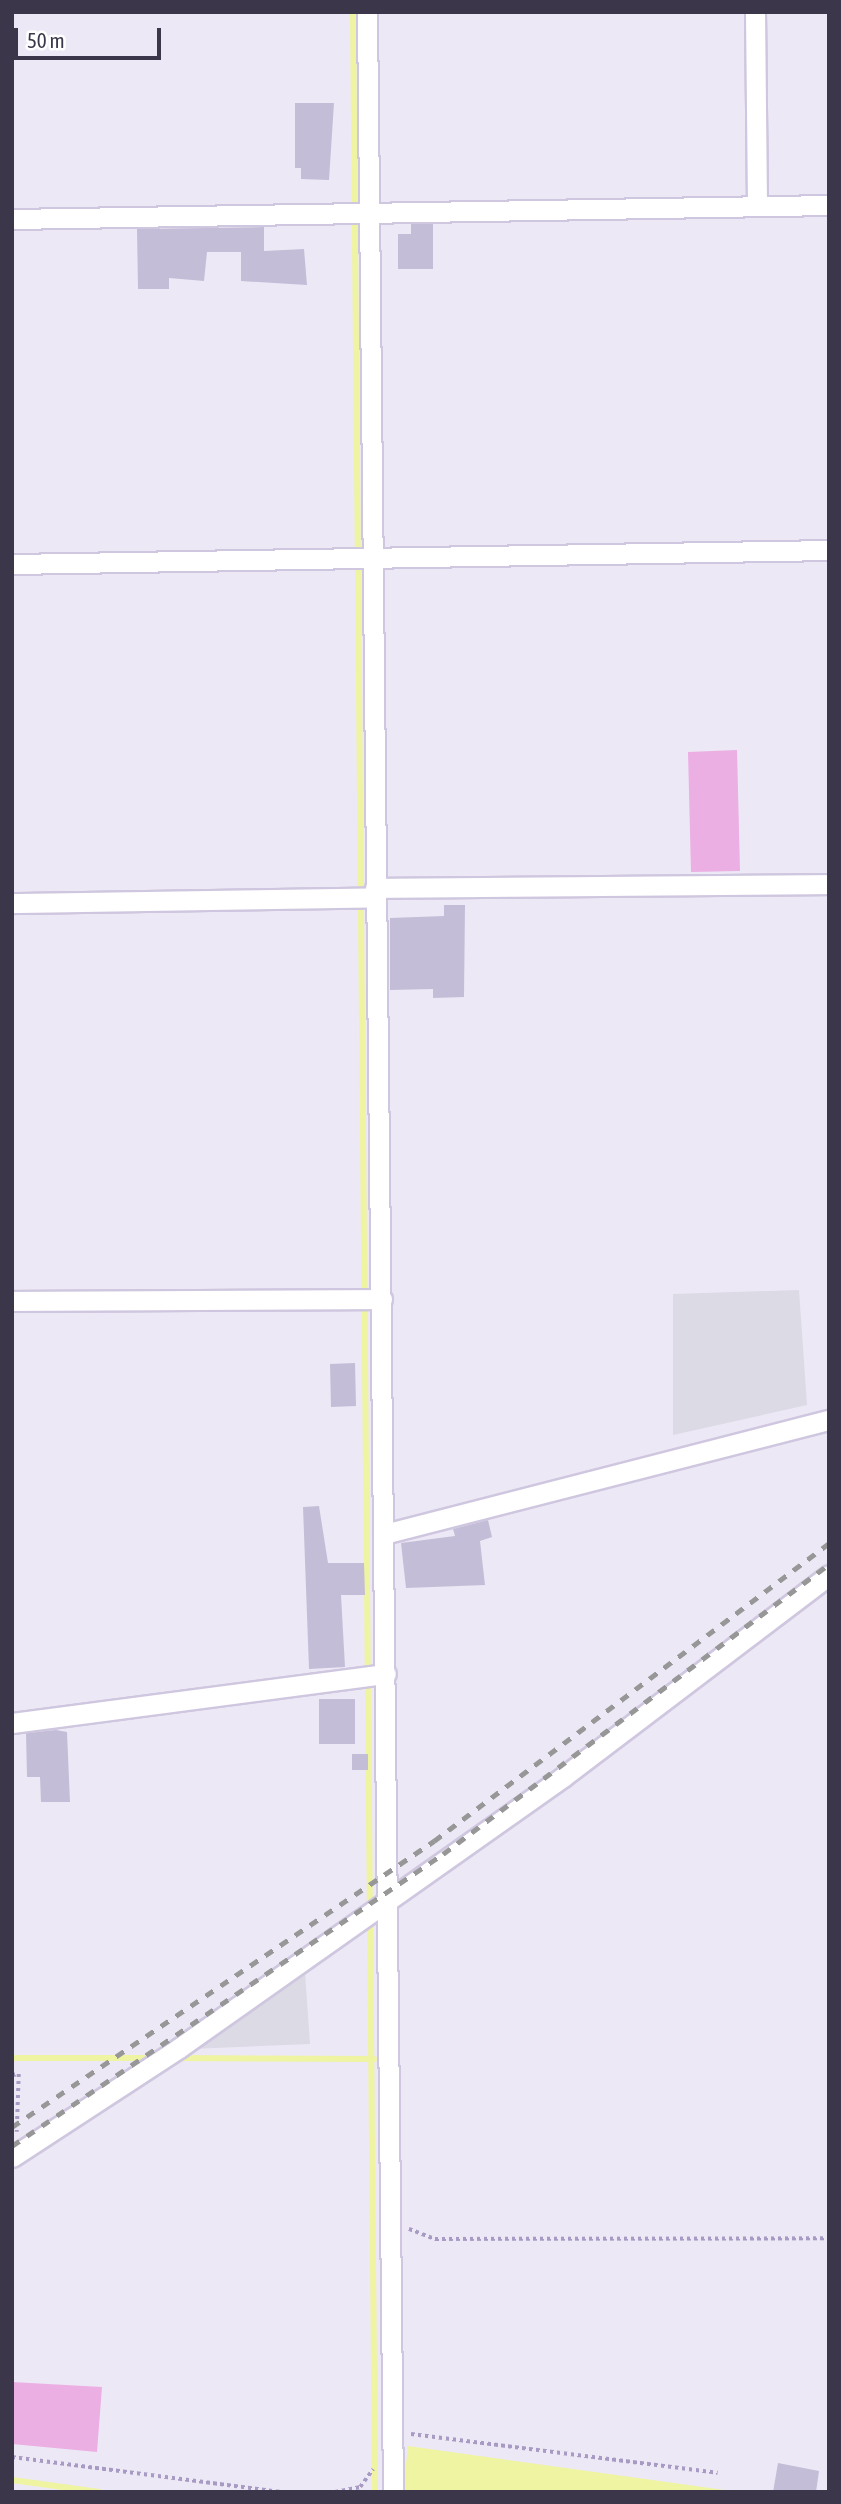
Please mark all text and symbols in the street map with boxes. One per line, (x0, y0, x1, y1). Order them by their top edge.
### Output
scale bar (18, 14, 164, 58)
text: 50 m (27, 28, 65, 52)

